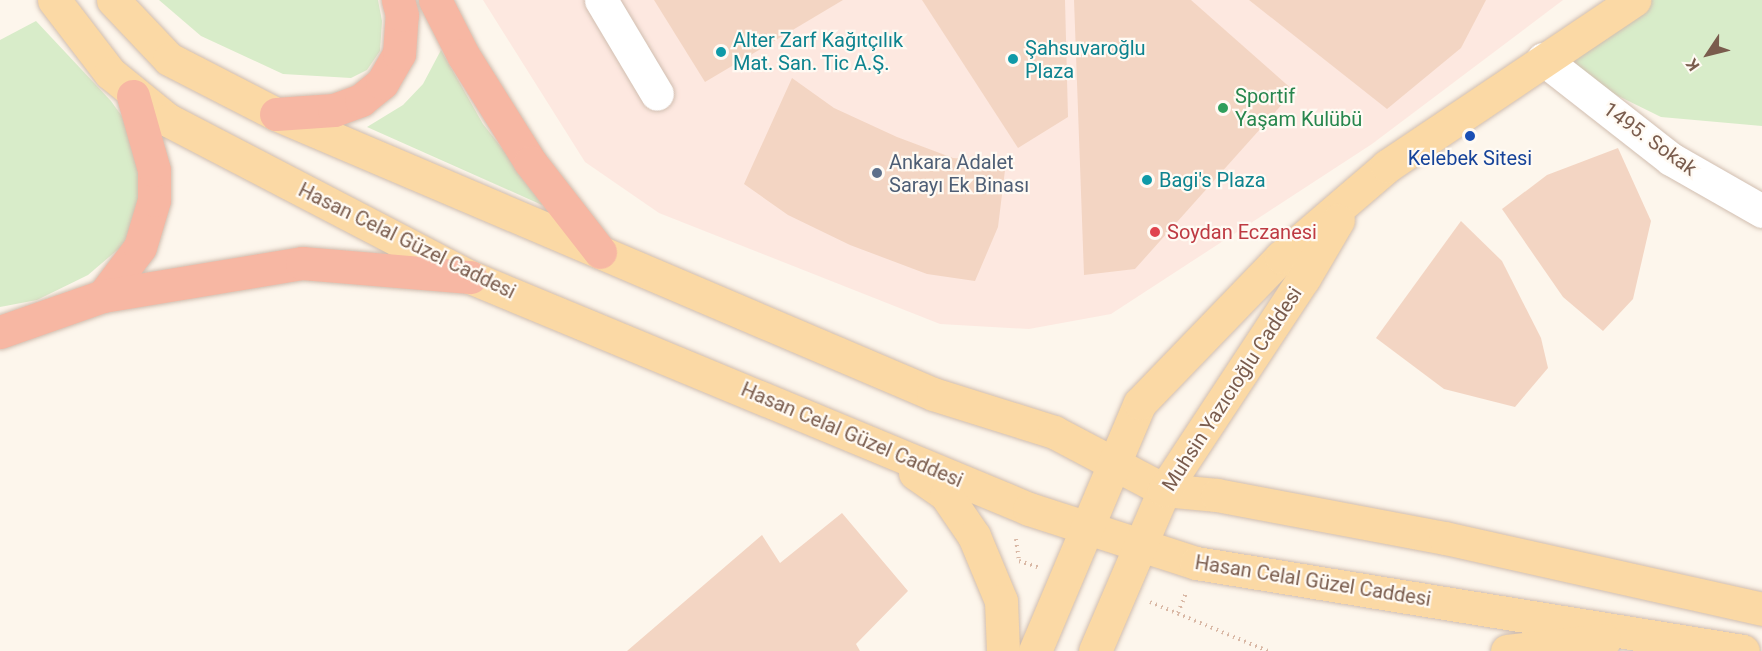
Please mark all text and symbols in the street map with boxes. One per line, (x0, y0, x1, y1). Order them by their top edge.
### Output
north arrow (1678, 24, 1738, 84)
place label: Alter Zarf Kağıtçılık Mat. San. Tic A.Ş. (733, 28, 903, 75)
place label: Şahsuvaroğlu Plaza (1025, 36, 1146, 83)
marker: Alter Zarf Kağıtçılık Mat. San. Tic A.Ş. (714, 45, 728, 59)
marker: Şahsuvaroğlu Plaza (1006, 52, 1020, 66)
text: K (1682, 55, 1704, 74)
place label: Sportif Yaşam Kulübü (1235, 84, 1362, 131)
street label: 1495. Sokak (1599, 97, 1701, 181)
marker: Sportif Yaşam Kulübü (1216, 101, 1230, 115)
marker: Kelebek Sitesi (1463, 129, 1477, 143)
place label: Kelebek Sitesi (1408, 146, 1532, 170)
place label: Ankara Adalet Sarayı Ek Binası (889, 150, 1029, 197)
marker: Ankara Adalet Sarayı Ek Binası (870, 166, 884, 180)
place label: Bagi's Plaza (1159, 168, 1266, 192)
marker: Bagi's Plaza (1140, 173, 1154, 187)
street label: Hasan Celal Güzel Caddesi (294, 178, 520, 304)
place label: Soydan Eczanesi (1167, 220, 1317, 244)
marker: Soydan Eczanesi (1148, 225, 1162, 239)
street label: Muhsin Yazıcıoğlu Caddesi (1157, 282, 1307, 496)
street label: Hasan Celal Güzel Caddesi (737, 377, 967, 493)
street label: Hasan Celal Güzel Caddesi (1193, 550, 1433, 612)

